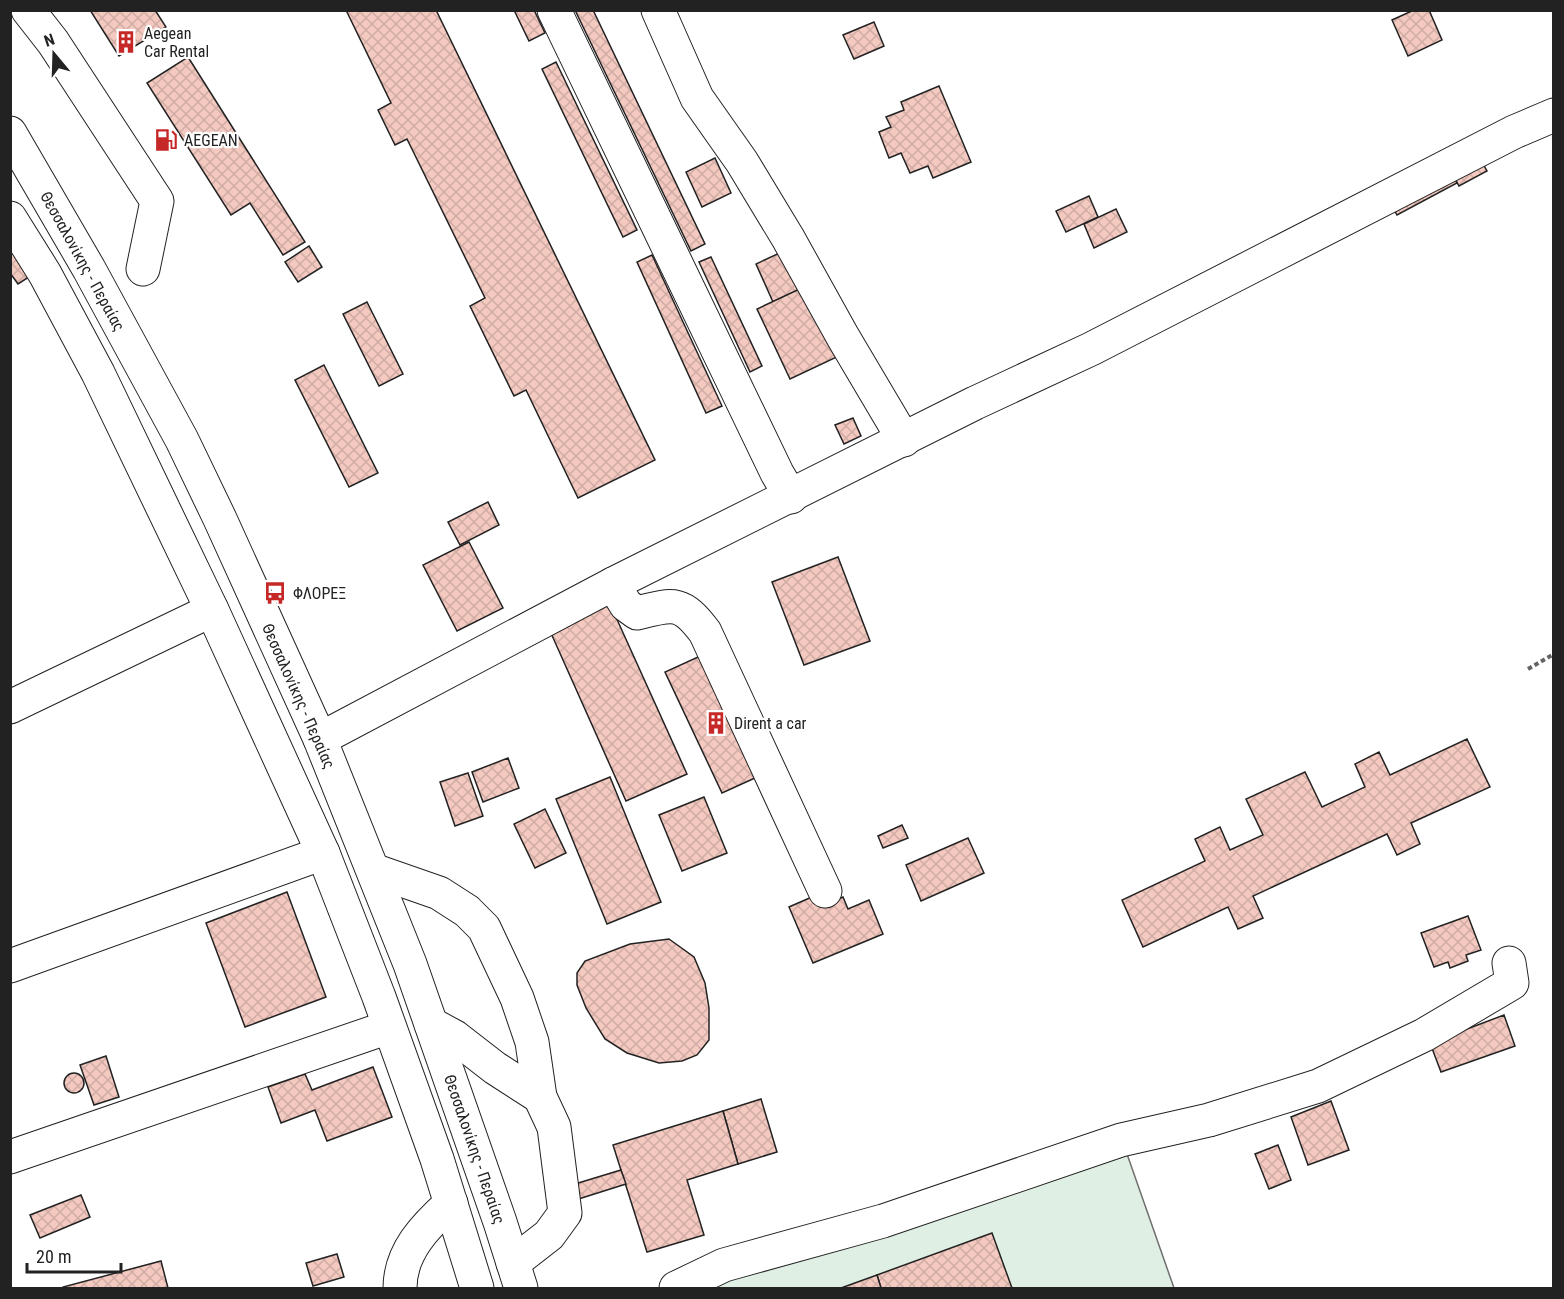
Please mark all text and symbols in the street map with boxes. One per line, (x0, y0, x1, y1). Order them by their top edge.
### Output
north arrow (24, 24, 84, 84)
place label: Aegean Car Rental (144, 24, 209, 61)
building icon: Aegean Car Rental (113, 29, 139, 55)
text: N (42, 30, 57, 51)
fuel station icon: AEGEAN (153, 127, 179, 153)
place label: AEGEAN (184, 131, 238, 150)
street label: Θεσσαλονίκης - Περαίας (36, 188, 129, 334)
bus stop icon: ΦΛΟΡΕΞ (262, 580, 288, 606)
place label: ΦΛΟΡΕΞ (293, 584, 346, 603)
street label: Θεσσαλονίκης - Περαίας (258, 621, 339, 772)
building icon: Dirent a car (703, 710, 729, 736)
place label: Dirent a car (734, 714, 807, 733)
street label: Θεσσαλονίκης - Περαίας (440, 1072, 509, 1226)
scale bar (27, 1236, 122, 1274)
text: 20 m (36, 1246, 71, 1267)

